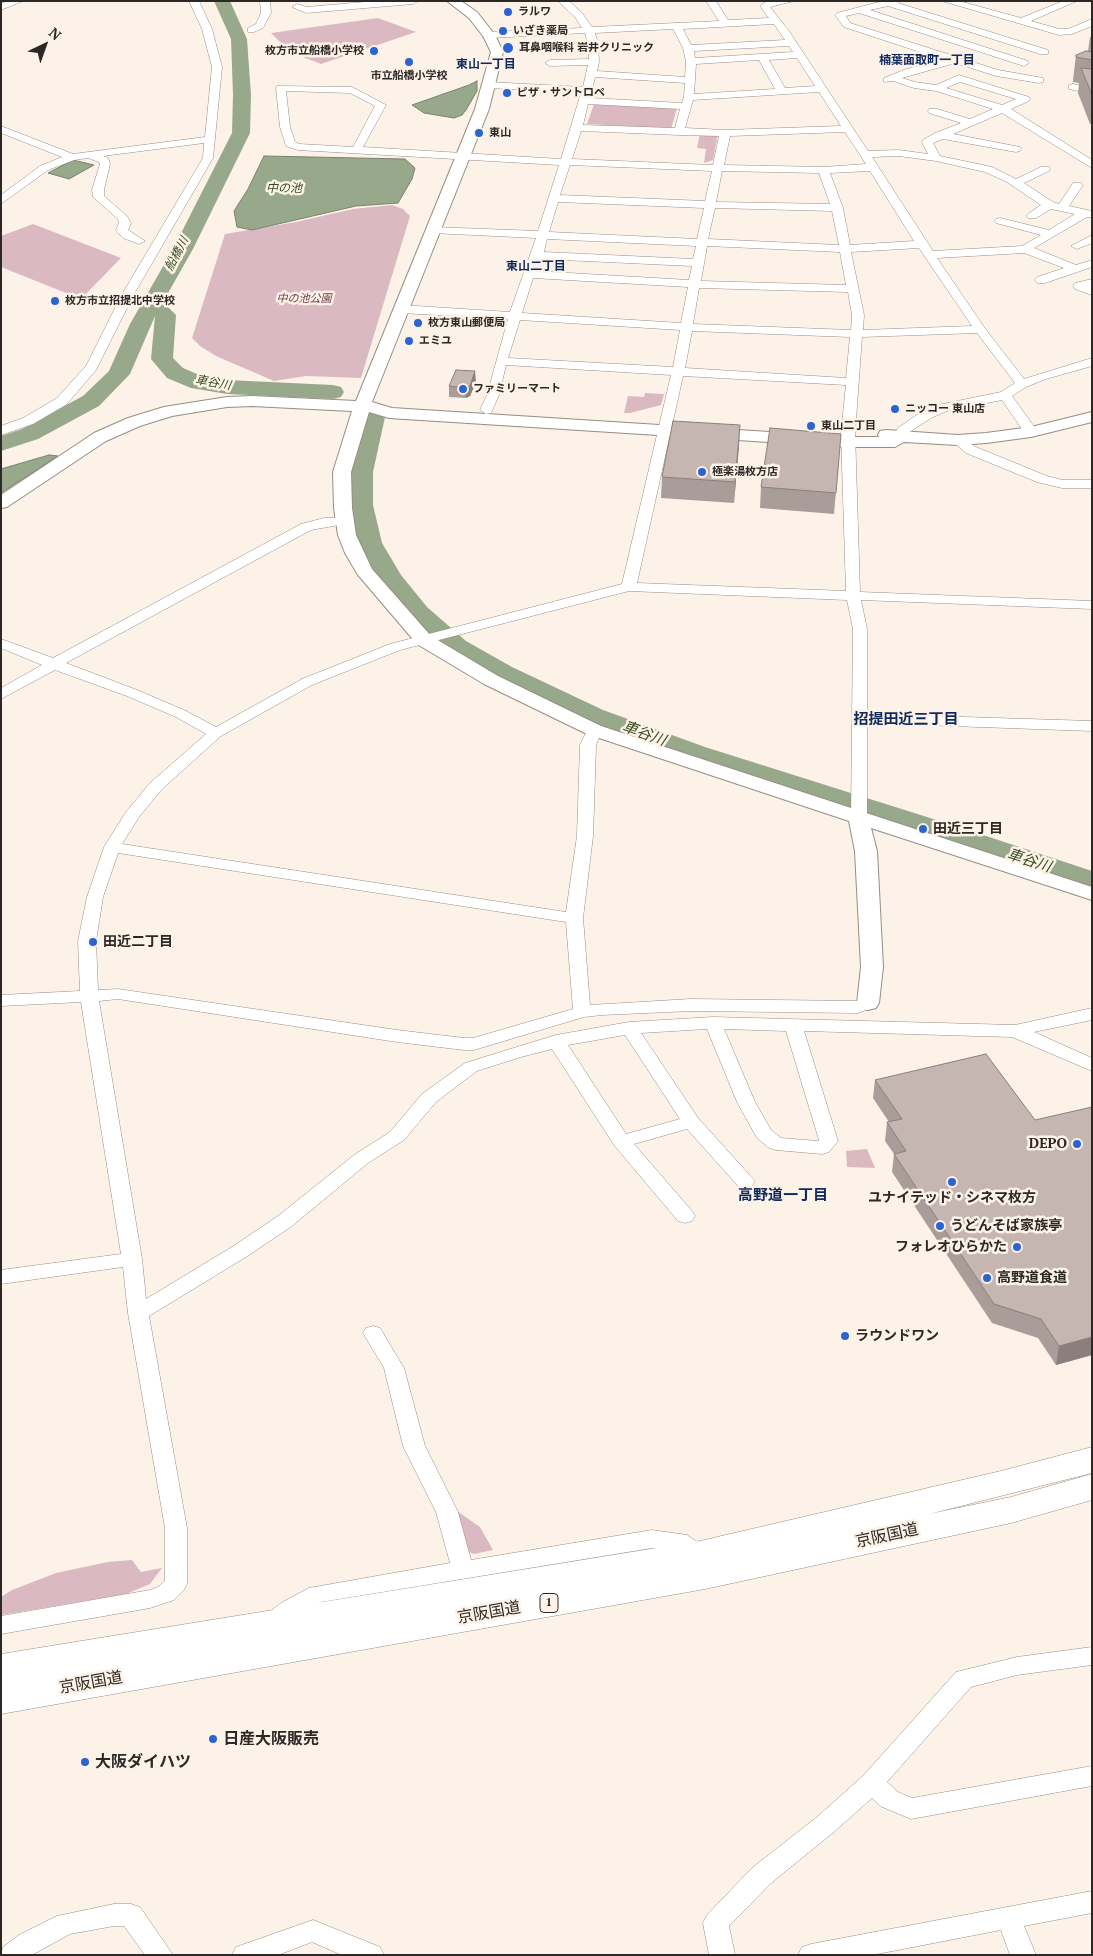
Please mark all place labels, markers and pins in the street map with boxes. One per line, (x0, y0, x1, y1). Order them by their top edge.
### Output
place label: ラルワ (518, 5, 551, 19)
marker: ラルワ (502, 6, 514, 18)
place label: いざき薬局 (513, 24, 568, 38)
marker: いざき薬局 (497, 25, 509, 37)
marker: 耳鼻咽喉科 岩井クリニック (501, 41, 515, 55)
place label: 耳鼻咽喉科 岩井クリニック (519, 41, 654, 55)
place label: 枚方市立船橋小学校 (265, 44, 364, 58)
marker: 枚方市立船橋小学校 (368, 45, 380, 57)
marker: 市立船橋小学校 (403, 56, 415, 68)
place label: 市立船橋小学校 (371, 69, 447, 83)
place label: ピザ・サントロペ (517, 86, 605, 100)
marker: ピザ・サントロペ (501, 87, 513, 99)
place label: 東山 (489, 126, 511, 140)
marker: 東山 (473, 127, 485, 139)
place label: 枚方市立招提北中学校 (65, 294, 175, 308)
marker: 枚方市立招提北中学校 (49, 295, 61, 307)
place label: 枚方東山郵便局 (428, 316, 505, 330)
marker: 枚方東山郵便局 (412, 317, 424, 329)
place label: エミユ (419, 334, 452, 348)
marker: エミユ (403, 335, 415, 347)
place label: ファミリーマート (473, 382, 561, 396)
marker: ファミリーマート (457, 383, 469, 395)
place label: ニッコー 東山店 (905, 402, 985, 416)
marker: ニッコー 東山店 (889, 403, 901, 415)
place label: 東山二丁目 (821, 419, 876, 433)
marker: 東山二丁目 (805, 420, 817, 432)
place label: 極楽湯枚方店 (712, 465, 778, 479)
marker: 極楽湯枚方店 (696, 466, 708, 478)
place label: 田近三丁目 (933, 821, 1003, 837)
marker: 田近三丁目 (917, 823, 929, 835)
place label: 田近二丁目 (103, 934, 173, 950)
marker: 田近二丁目 (87, 936, 99, 948)
place label: DEPO (1029, 1136, 1067, 1152)
marker: DEPO (1071, 1138, 1083, 1150)
marker: ユナイテッド・シネマ枚方 (946, 1176, 958, 1188)
place label: ユナイテッド・シネマ枚方 (868, 1190, 1036, 1206)
place label: うどんそば家族亭 (950, 1218, 1062, 1234)
marker: うどんそば家族亭 (934, 1220, 946, 1232)
place label: フォレオひらかた (895, 1239, 1007, 1255)
marker: フォレオひらかた (1011, 1241, 1023, 1253)
place label: 高野道食道 (997, 1270, 1067, 1286)
marker: 高野道食道 (981, 1272, 993, 1284)
place label: ラウンドワン (855, 1328, 939, 1344)
marker: ラウンドワン (839, 1330, 851, 1342)
place label: 日産大阪販売 (223, 1729, 319, 1749)
marker: 日産大阪販売 (207, 1733, 219, 1745)
place label: 大阪ダイハツ (95, 1752, 191, 1772)
marker: 大阪ダイハツ (79, 1756, 91, 1768)

